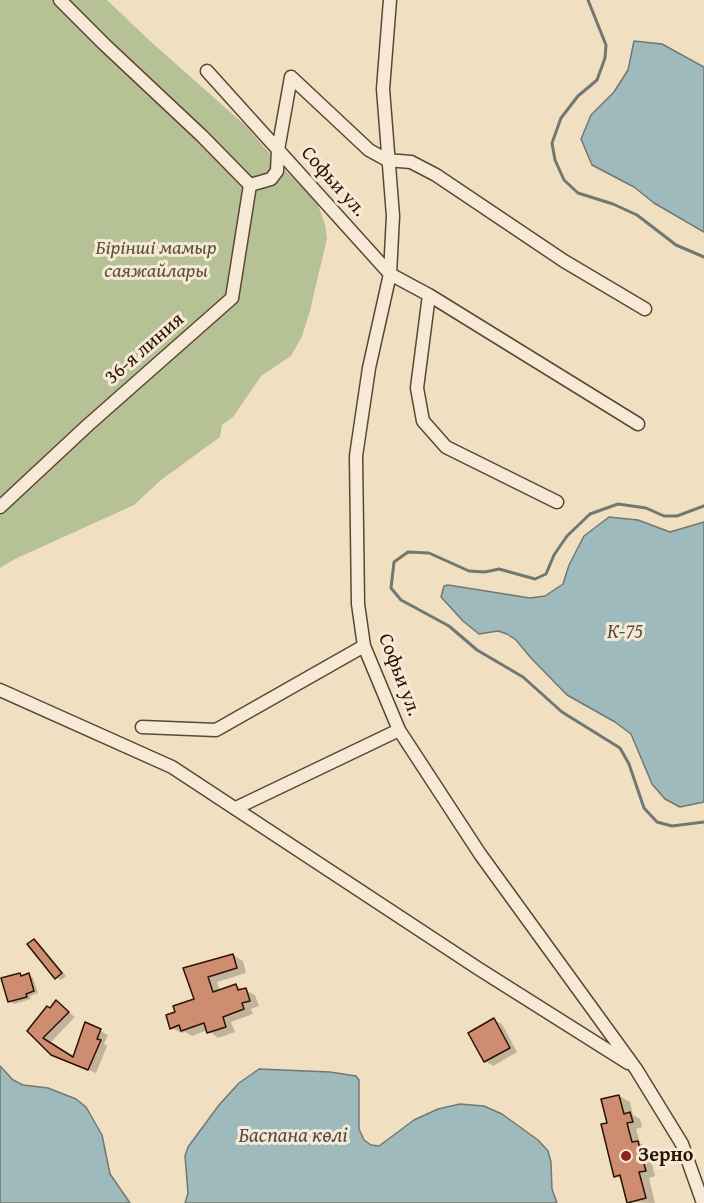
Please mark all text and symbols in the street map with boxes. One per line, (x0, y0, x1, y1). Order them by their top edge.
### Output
street label: Софьи ул. (295, 142, 371, 222)
park label: Бірінші мамыр саяжайлары (95, 237, 217, 284)
street label: 36-я линия (100, 308, 190, 390)
water label: К-75 (607, 620, 643, 646)
street label: Софьи ул. (372, 630, 426, 720)
water label: Баспана көлі (238, 1124, 348, 1150)
place label: Зерно (638, 1144, 693, 1168)
marker: Зерно (619, 1149, 633, 1163)

